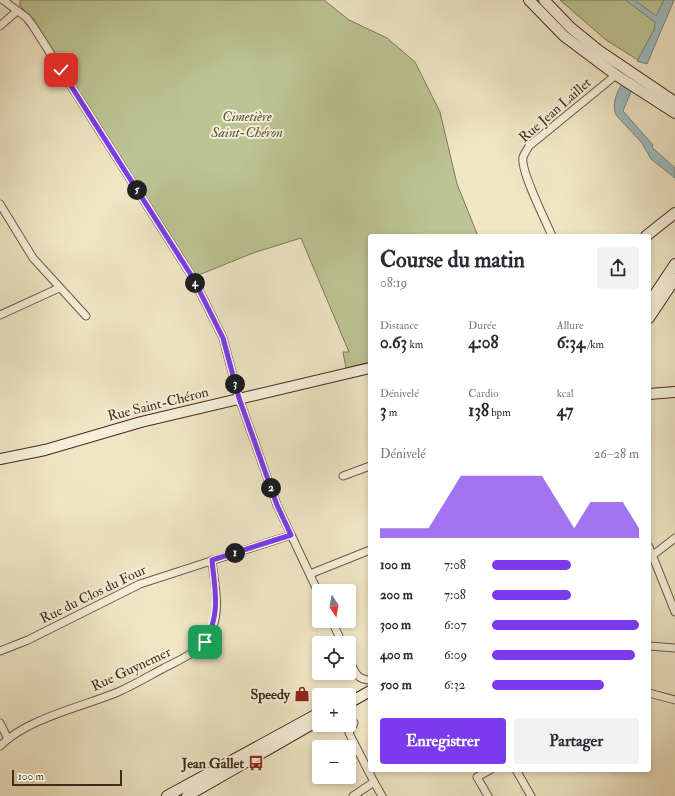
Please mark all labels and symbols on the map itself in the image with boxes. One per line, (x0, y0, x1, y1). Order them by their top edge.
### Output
pin (44, 53, 78, 87)
street label: Rue Jean Laillet (515, 74, 595, 146)
park label: Cimetière Saint-Chéron (210, 108, 283, 141)
pin: 5 (127, 180, 147, 200)
pin: 4 (185, 273, 205, 293)
pin: 3 (225, 374, 245, 394)
street label: Rue Saint-Chéron (106, 383, 210, 425)
pin: 2 (261, 478, 281, 498)
pin: 1 (225, 543, 245, 563)
street label: Rue du Clos du Four (37, 561, 150, 627)
north arrow (312, 584, 356, 628)
pin (188, 625, 222, 659)
street label: Rue Guynemer (88, 643, 175, 696)
shop icon: Speedy (293, 685, 311, 703)
place label: Speedy (250, 686, 291, 704)
bus stop icon: Jean Gallet (247, 754, 265, 772)
place label: Jean Gallet (181, 755, 244, 773)
scale bar (12, 768, 122, 787)

